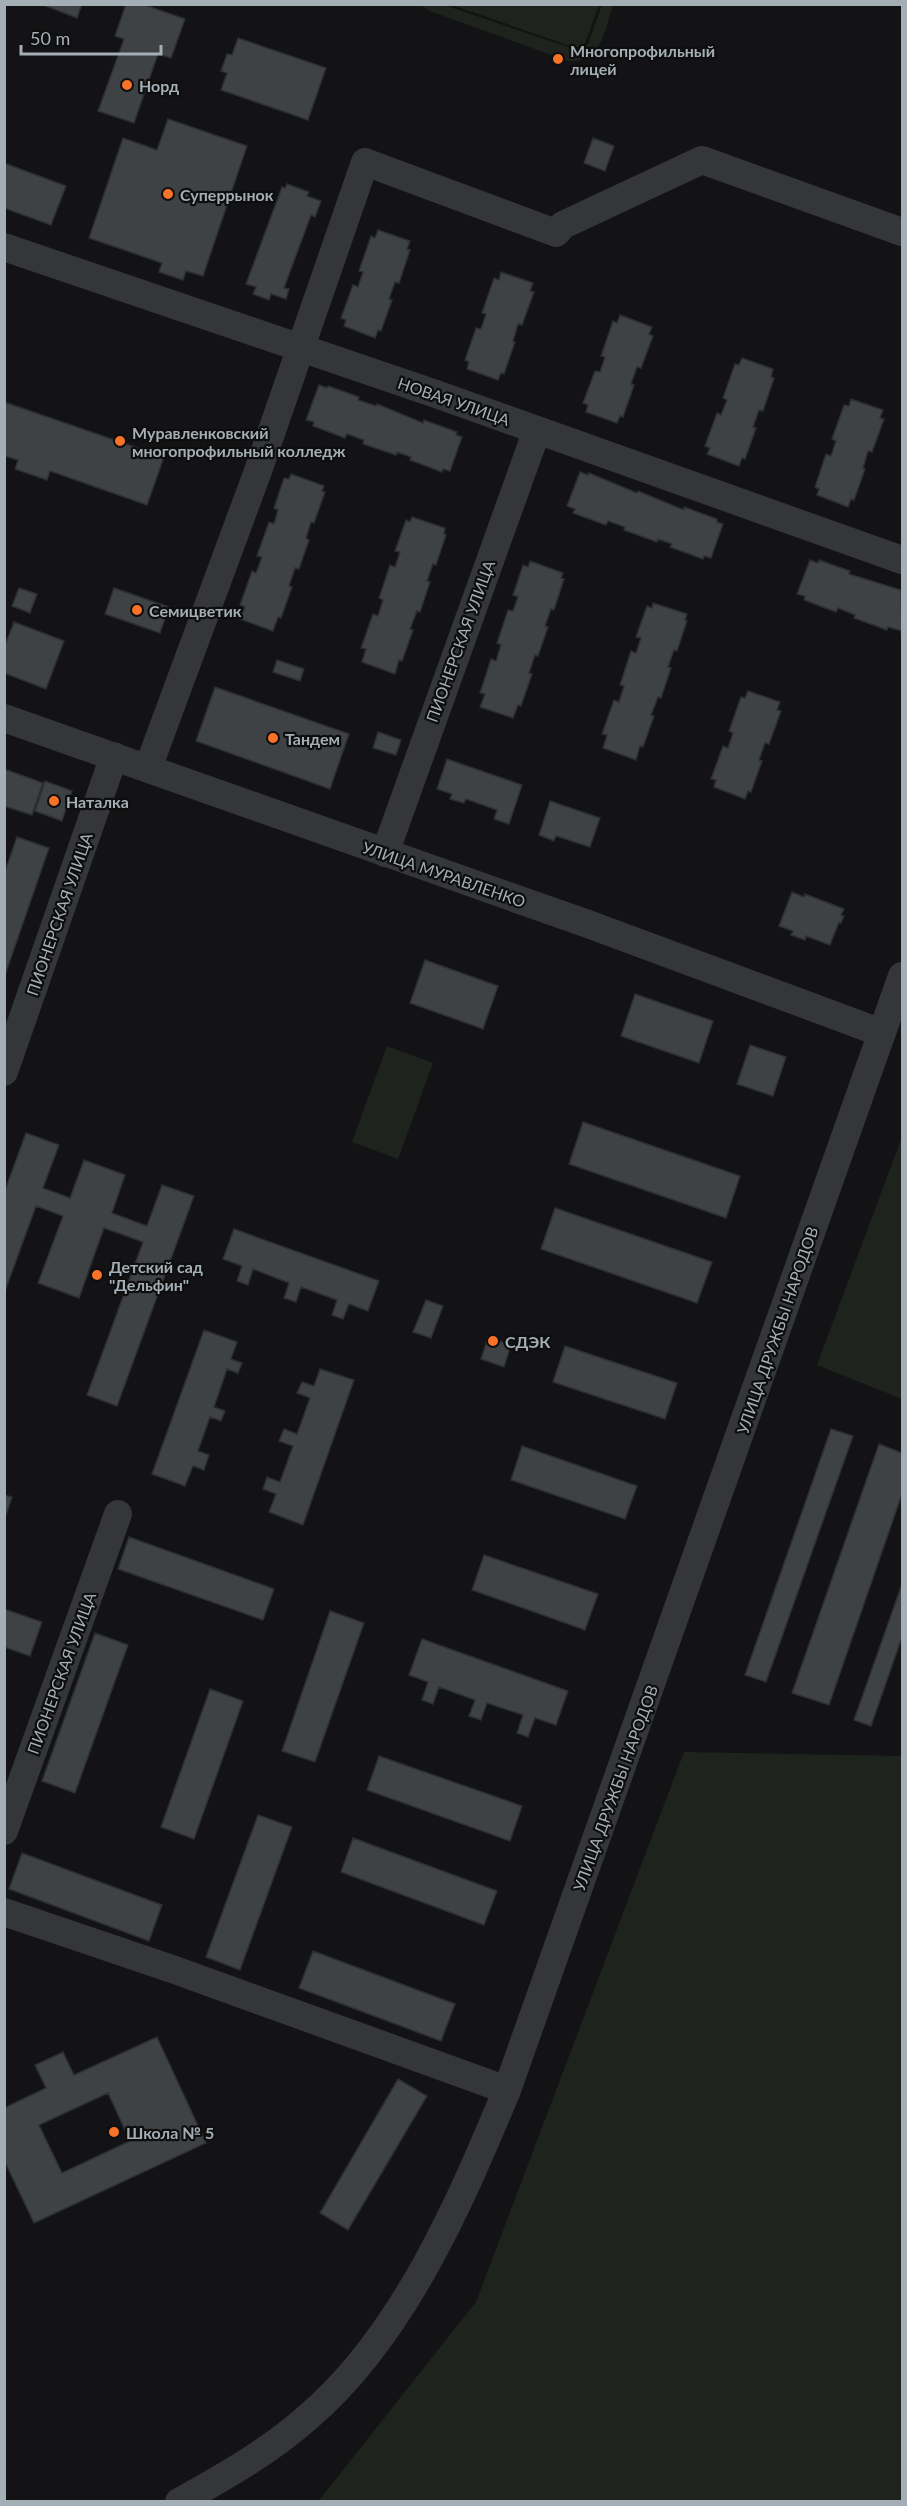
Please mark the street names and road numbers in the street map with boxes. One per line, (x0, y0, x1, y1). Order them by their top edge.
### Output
street label: НОВАЯ УЛИЦА (396, 373, 513, 429)
street label: ПИОНЕРСКАЯ УЛИЦА (422, 557, 498, 725)
street label: ПИОНЕРСКАЯ УЛИЦА (22, 830, 96, 998)
street label: УЛИЦА МУРАВЛЕНКО (360, 837, 528, 911)
street label: УЛИЦА ДРУЖБЫ НАРОДОВ (733, 1224, 821, 1436)
street label: ПИОНЕРСКАЯ УЛИЦА (23, 1589, 99, 1757)
street label: УЛИЦА ДРУЖБЫ НАРОДОВ (569, 1682, 661, 1894)

